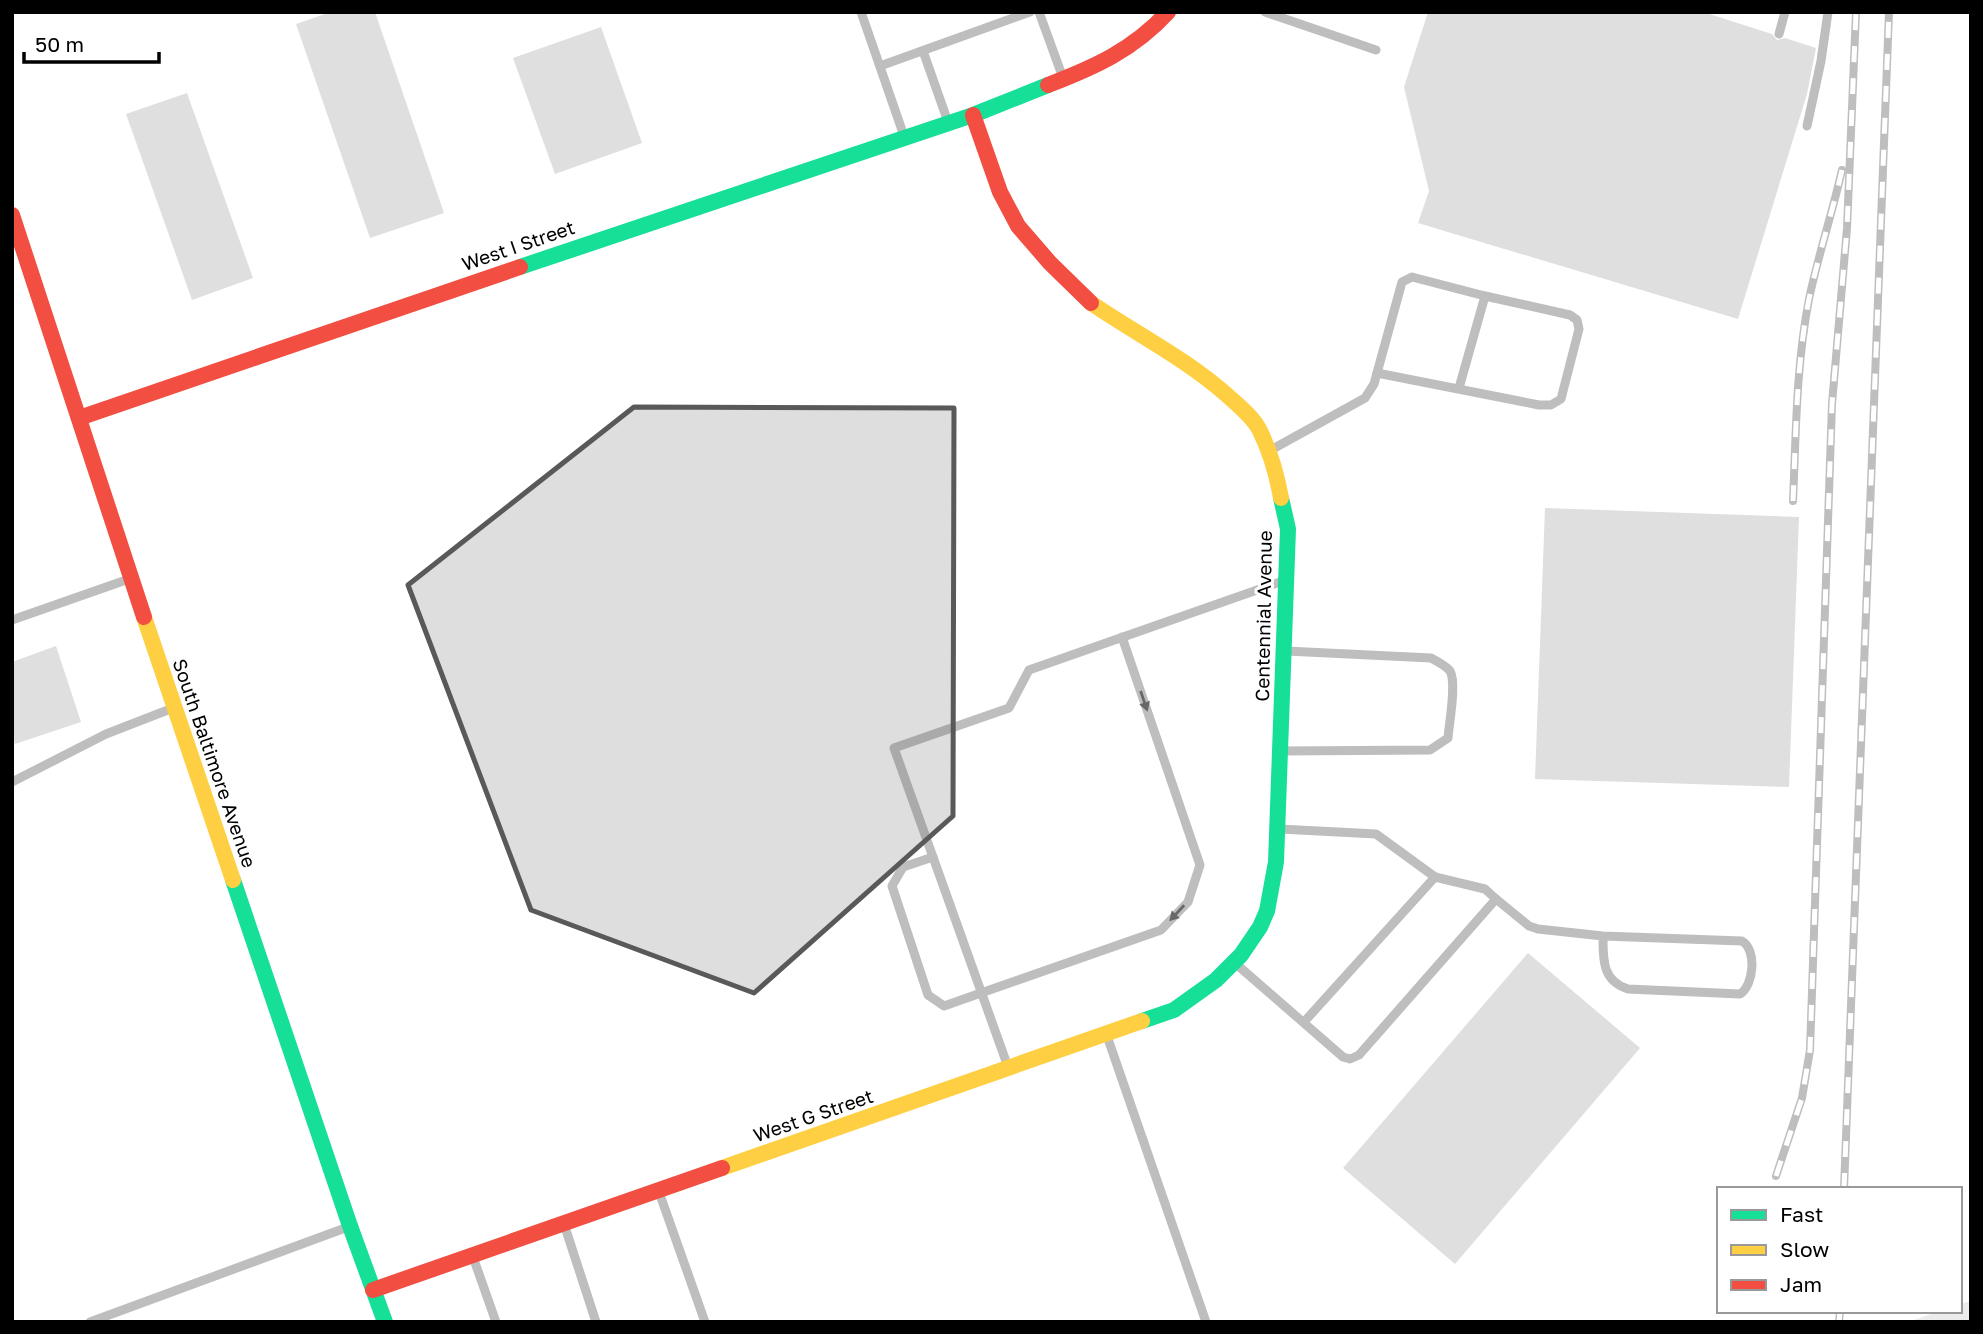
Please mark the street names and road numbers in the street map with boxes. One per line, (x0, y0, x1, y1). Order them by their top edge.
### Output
street label: West I Street (459, 215, 577, 275)
street label: Centennial Avenue (1250, 530, 1276, 702)
street label: South Baltimore Avenue (168, 656, 262, 870)
street label: West G Street (750, 1084, 876, 1146)

